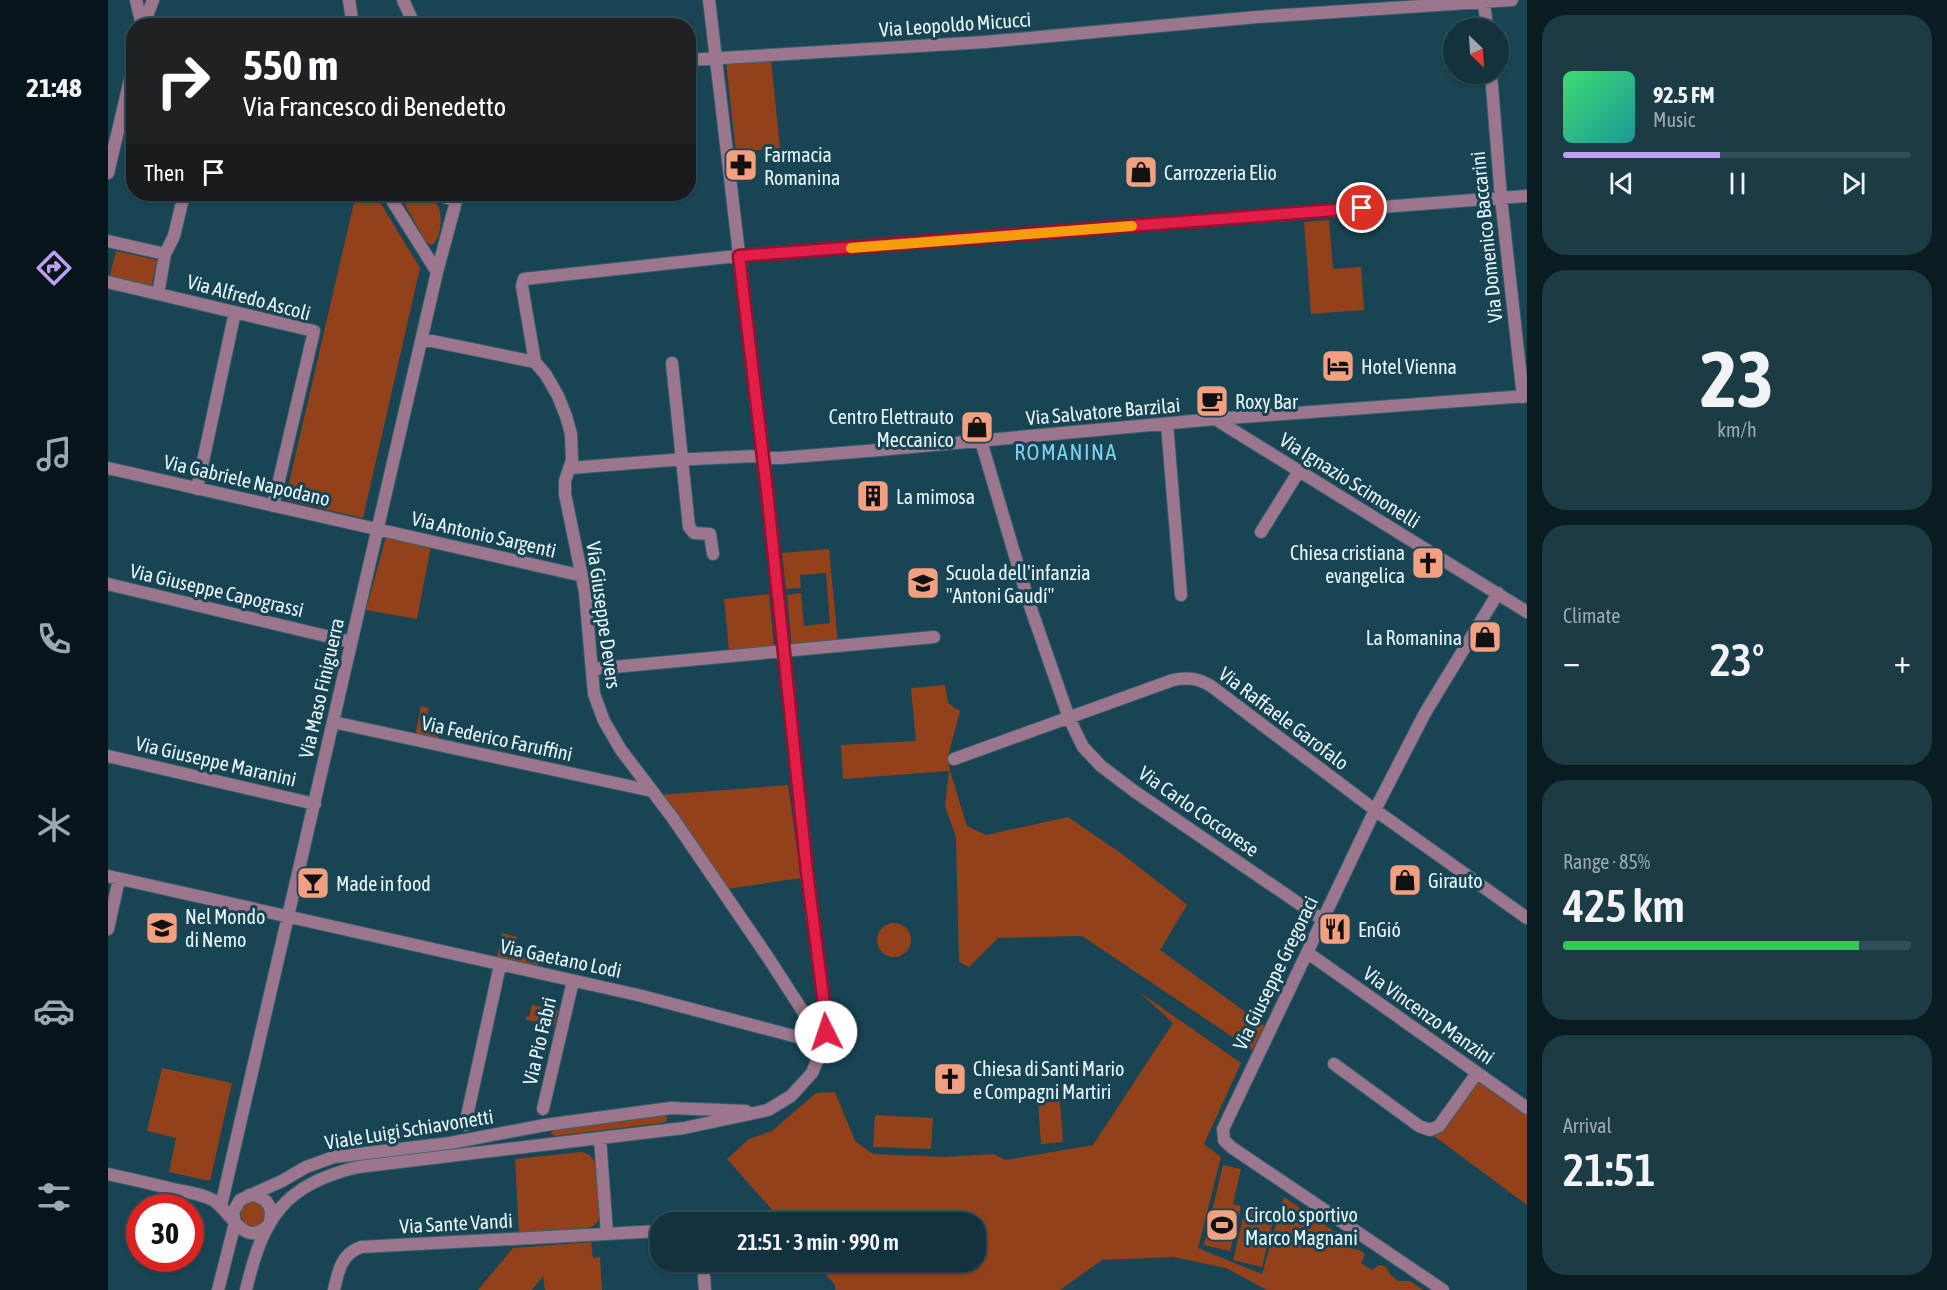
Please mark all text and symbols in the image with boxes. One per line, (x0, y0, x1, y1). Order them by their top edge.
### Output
street label: Via Leopoldo Micucci (878, 7, 1032, 41)
north arrow (1443, 18, 1509, 84)
map controls (1443, 18, 1509, 84)
text: 550 m (243, 41, 338, 89)
icon: right (144, 42, 222, 120)
text: 21:48 (26, 72, 82, 103)
text: 92.5 FM (1653, 82, 1715, 108)
text: Via Francesco di Benedetto (243, 91, 506, 122)
text: Music (1653, 108, 1695, 131)
place label: Farmacia Romanina (764, 143, 840, 189)
pharmacy icon: Farmacia Romanina (723, 147, 759, 183)
street label: Via Domenico Baccarini (1466, 150, 1506, 324)
shop icon: Carrozzeria Elio (1123, 154, 1159, 190)
icon: arrive (197, 156, 230, 189)
text: Then (144, 160, 185, 186)
place label: Carrozzeria Elio (1164, 161, 1277, 184)
icon: previous (1605, 167, 1638, 200)
icon: pause (1721, 167, 1754, 200)
icon: next (1837, 167, 1870, 200)
pin (1336, 182, 1387, 233)
icon: arrive (1345, 191, 1378, 224)
icon: directions (33, 247, 75, 289)
street label: Via Alfredo Ascoli (185, 269, 313, 325)
text: 23 (1700, 334, 1774, 424)
hotel icon: Hotel Vienna (1320, 348, 1356, 384)
place label: Hotel Vienna (1361, 355, 1457, 378)
cafe icon: Roxy Bar (1194, 383, 1230, 419)
place label: Roxy Bar (1235, 390, 1299, 413)
street label: Via Salvatore Barzilai (1025, 393, 1181, 429)
place label: Centro Elettrauto Meccanico (829, 405, 954, 451)
shop icon: Centro Elettrauto Meccanico (959, 409, 995, 445)
text: km/h (1717, 418, 1757, 441)
street label: Via Ignazio Scimonelli (1276, 428, 1424, 532)
icon: music (33, 433, 75, 475)
district label: ROMANINA (1014, 439, 1118, 465)
street label: Via Gabriele Napodano (162, 450, 332, 510)
building icon: La mimosa (855, 478, 891, 514)
place label: La mimosa (896, 485, 975, 508)
street label: Via Antonio Sargenti (409, 506, 559, 562)
street label: Via Giuseppe Devers (582, 540, 626, 690)
place label: Chiesa cristiana evangelica (1290, 541, 1405, 587)
church icon: Chiesa cristiana evangelica (1410, 545, 1446, 581)
street label: Via Giuseppe Capograssi (128, 559, 306, 621)
place label: Scuola dell'infanzia "Antoni Gaudí" (946, 561, 1091, 607)
school or university icon: Scuola dell'infanzia "Antoni Gaudí" (905, 565, 941, 601)
text: Climate (1563, 604, 1620, 627)
street label: Via Maso Finiguerra (294, 616, 348, 760)
icon: phone (33, 618, 75, 660)
shop icon: La Romanina (1467, 619, 1503, 655)
place label: La Romanina (1366, 626, 1462, 649)
text: 23° (1710, 634, 1764, 686)
text: − (1563, 642, 1580, 680)
text: + (1894, 642, 1911, 680)
street label: Via Raffaele Garofalo (1215, 662, 1353, 774)
street label: Via Federico Faruffini (419, 711, 575, 765)
street label: Via Giuseppe Maranini (133, 731, 299, 791)
street label: Via Carlo Coccorese (1134, 761, 1264, 861)
icon: climate (33, 804, 75, 846)
text: Range · 85% (1563, 850, 1650, 873)
shop icon: Girauto (1387, 862, 1423, 898)
bar icon: Made in food (295, 865, 331, 901)
place label: Girauto (1428, 869, 1483, 892)
place label: Made in food (336, 872, 431, 895)
text: 425 km (1563, 880, 1685, 932)
street label: Via Giuseppe Gregoraci (1228, 892, 1322, 1054)
place label: Nel Mondo di Nemo (185, 905, 265, 951)
school or university icon: Nel Mondo di Nemo (144, 910, 180, 946)
restaurant icon: EnGió (1317, 911, 1353, 947)
place label: EnGió (1358, 918, 1401, 941)
street label: Via Gaetano Lodi (498, 934, 624, 982)
street label: Via Vincenzo Manzini (1359, 961, 1499, 1069)
icon: car (33, 990, 75, 1032)
street label: Via Pio Fabri (518, 995, 560, 1087)
position arrow (794, 1000, 858, 1064)
place label: Chiesa di Santi Mario e Compagni Martiri (973, 1057, 1124, 1103)
church icon: Chiesa di Santi Mario e Compagni Martiri (932, 1061, 968, 1097)
street label: Viale Luigi Schiavonetti (323, 1104, 495, 1154)
text: Arrival (1563, 1114, 1612, 1137)
text: 21:51 (1563, 1144, 1656, 1196)
icon: filters (33, 1176, 75, 1218)
speed limit sign: 30 (126, 1194, 204, 1272)
place label: Circolo sportivo Marco Magnani (1245, 1203, 1358, 1249)
sports icon: Circolo sportivo Marco Magnani (1204, 1207, 1240, 1243)
street label: Via Sante Vandi (399, 1209, 513, 1237)
text: 21:51 · 3 min · 990 m (737, 1229, 899, 1255)

